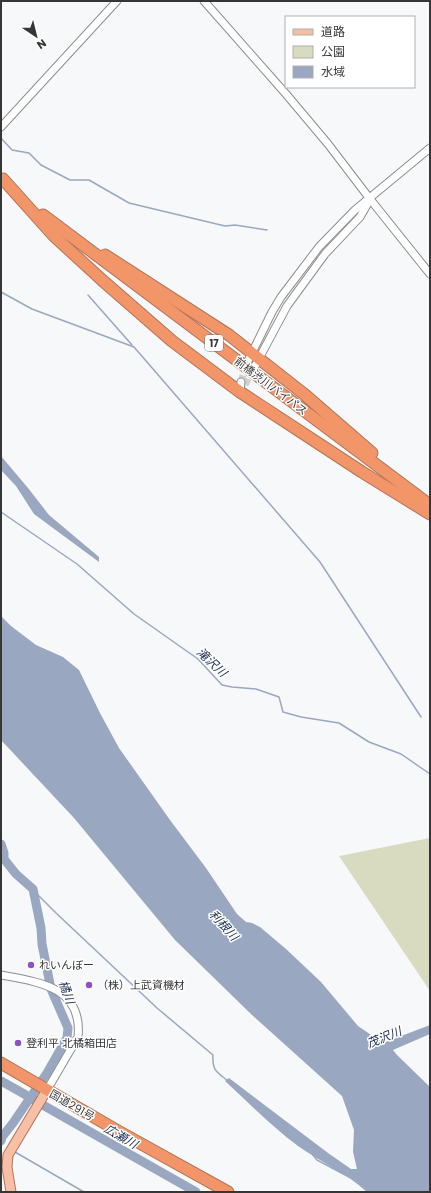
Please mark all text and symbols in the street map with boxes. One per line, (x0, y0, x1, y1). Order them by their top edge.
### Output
north arrow (16, 16, 56, 56)
legend (285, 16, 415, 88)
text: 道路 (321, 23, 345, 40)
text: N (34, 35, 50, 53)
text: 公園 (321, 43, 345, 60)
text: 水域 (321, 63, 345, 80)
road number: 17 (205, 335, 223, 351)
street label: 前橋渋川バイパス (231, 353, 311, 419)
water label: 滝沢川 (193, 644, 232, 682)
water label: 利根川 (206, 906, 244, 946)
place label: れいんぼー (39, 957, 94, 973)
marker: れいんぼー (26, 960, 36, 970)
place label: （株）上武資機材 (97, 977, 185, 993)
water label: 橘川 (55, 978, 80, 1008)
marker: （株）上武資機材 (84, 980, 94, 990)
water label: 茂沢川 (364, 1022, 406, 1052)
place label: 登利平 北橘箱田店 (26, 1035, 117, 1051)
marker: 登利平 北橘箱田店 (13, 1038, 23, 1048)
street label: 国道291号 (46, 1086, 98, 1124)
water label: 広瀬川 (101, 1120, 143, 1153)

